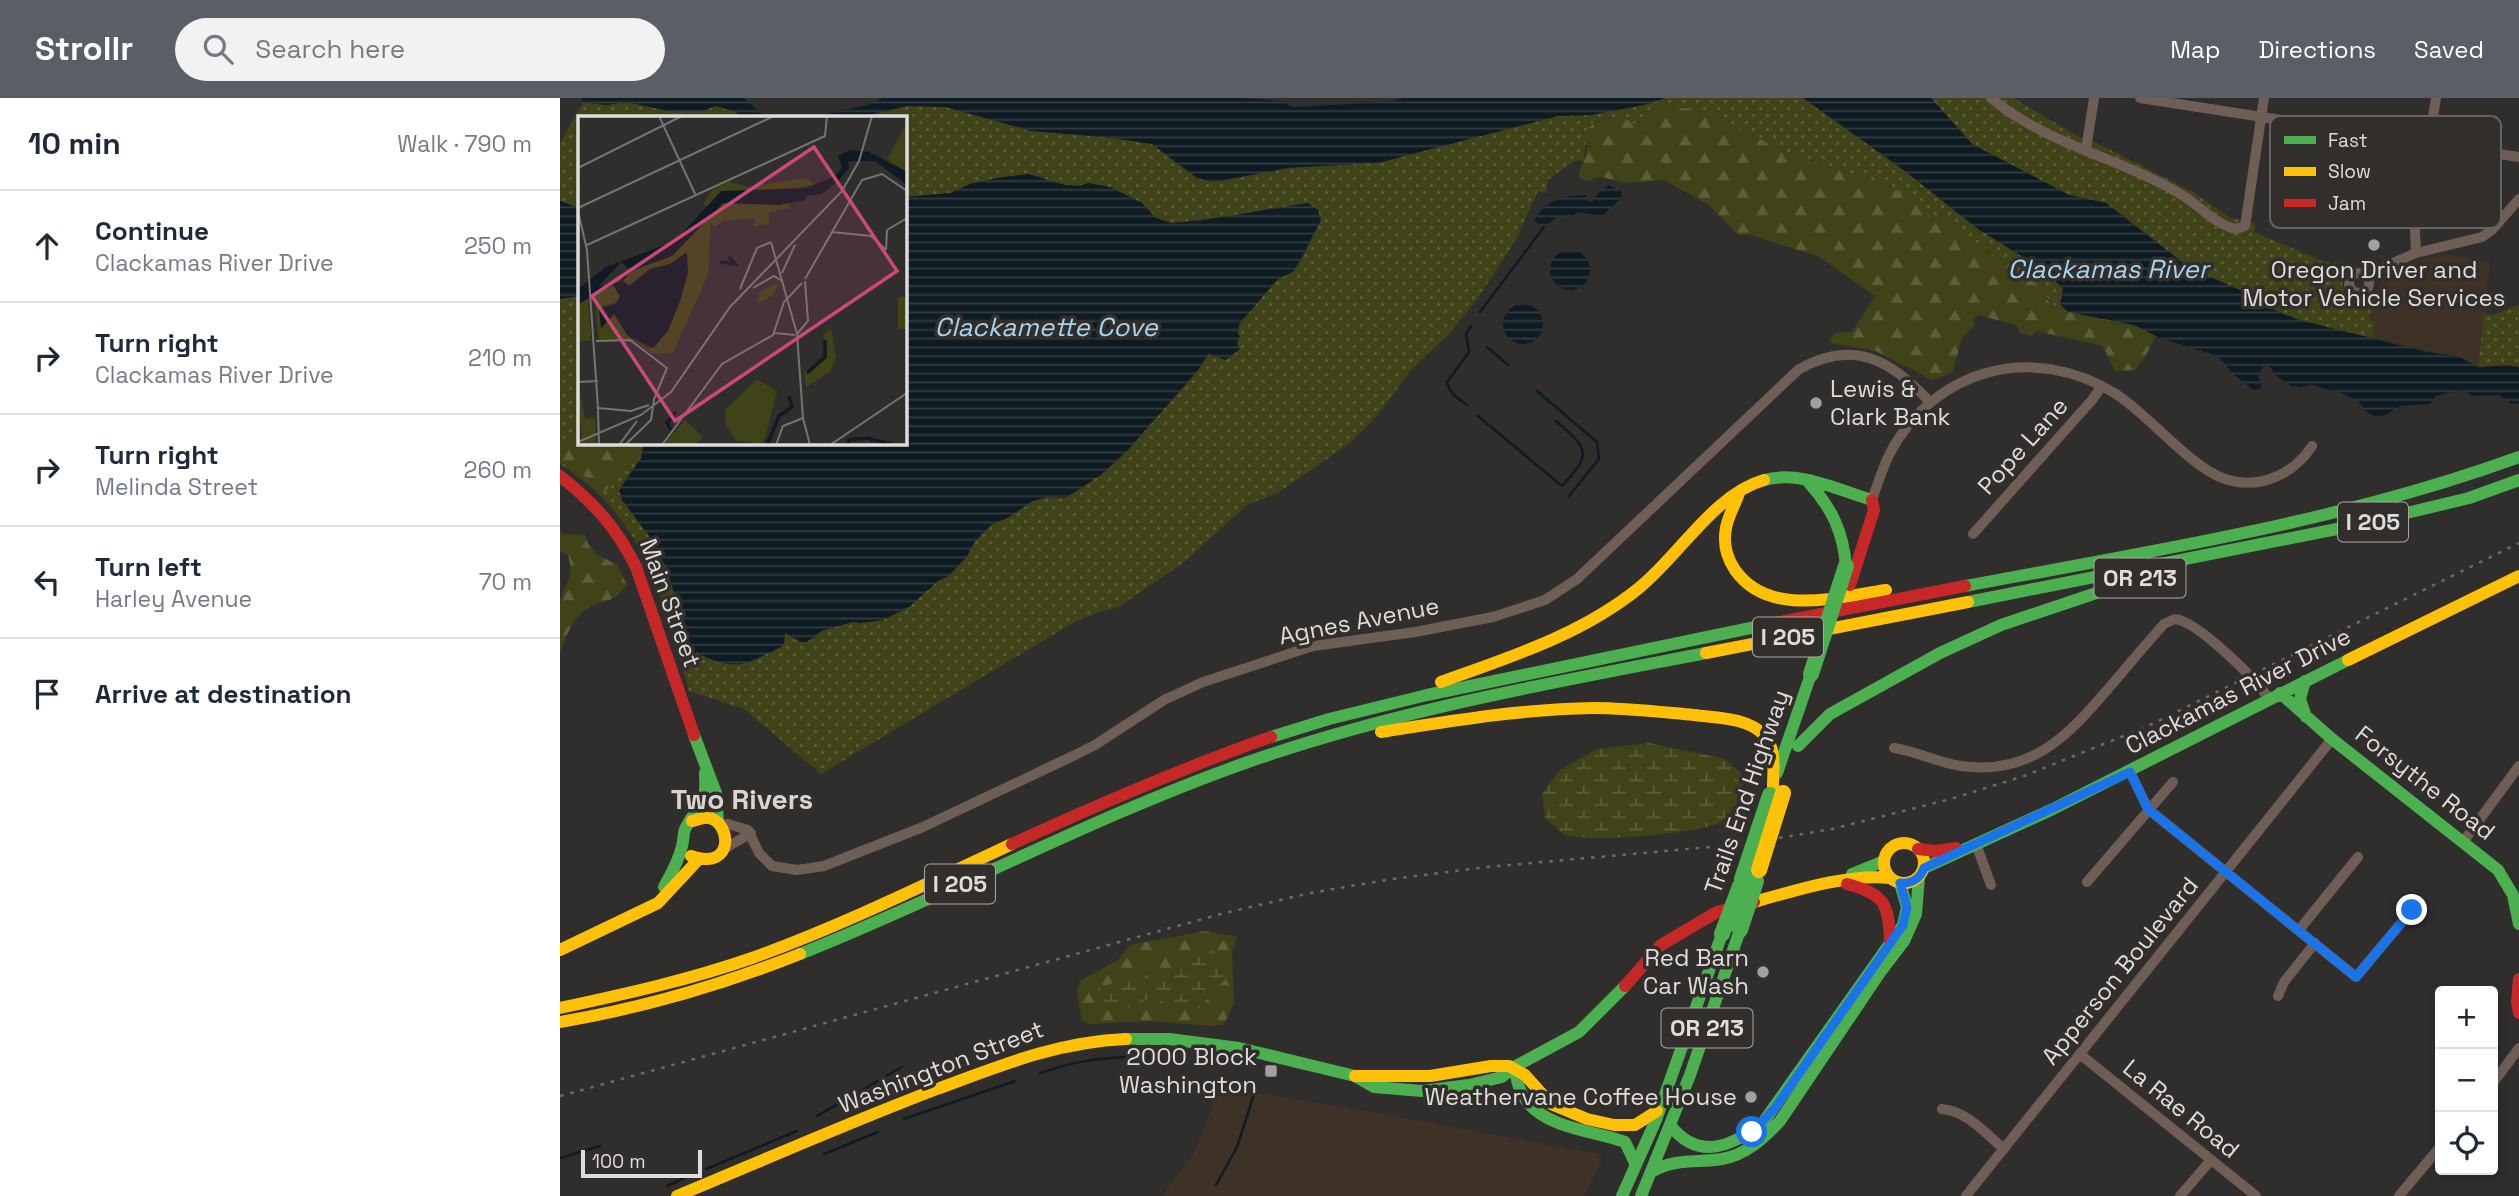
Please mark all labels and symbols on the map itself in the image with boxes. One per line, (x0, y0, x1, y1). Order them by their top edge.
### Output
inset map (578, 116, 906, 444)
legend (2270, 116, 2501, 228)
text: Fast (2328, 128, 2368, 153)
text: Slow (2328, 159, 2371, 184)
text: Jam (2328, 191, 2366, 216)
marker: Oregon Driver and Motor Vehicle Services (2366, 237, 2382, 253)
water label: Clackamas River (2008, 252, 2212, 286)
place label: Oregon Driver and Motor Vehicle Services (2243, 254, 2505, 313)
water label: Clackamette Cove (934, 310, 1159, 344)
place label: Lewis & Clark Bank (1830, 373, 1951, 432)
street label: Pope Lane (1971, 391, 2074, 501)
marker: Lewis & Clark Bank (1808, 395, 1824, 411)
road number: I 205 (2338, 502, 2408, 542)
street label: Main Street (633, 534, 708, 671)
road number: OR 213 (2094, 558, 2186, 598)
street label: Agnes Avenue (1276, 590, 1442, 651)
road number: I 205 (1753, 618, 1823, 656)
street label: Clackamas River Drive (2120, 620, 2356, 761)
street label: Trails End Highway (1697, 686, 1796, 898)
street label: Forsythe Road (2349, 718, 2501, 847)
district label: Two Rivers (671, 781, 813, 817)
road number: I 205 (925, 864, 995, 904)
street label: Apperson Boulevard (2034, 870, 2205, 1071)
route end (2396, 894, 2427, 925)
place label: Red Barn Car Wash (1643, 942, 1749, 1001)
marker: Red Barn Car Wash (1755, 964, 1771, 980)
road number: OR 213 (1662, 1009, 1752, 1048)
street label: Washington Street (834, 1013, 1048, 1120)
place label: 2000 Block Washington (1119, 1041, 1257, 1100)
street label: La Rae Road (2117, 1052, 2246, 1165)
marker: 2000 Block Washington (1263, 1063, 1279, 1079)
place label: Weathervane Coffee House (1424, 1081, 1737, 1112)
marker: Weathervane Coffee House (1743, 1089, 1759, 1105)
route start (1736, 1116, 1767, 1147)
scale bar (581, 1147, 702, 1179)

